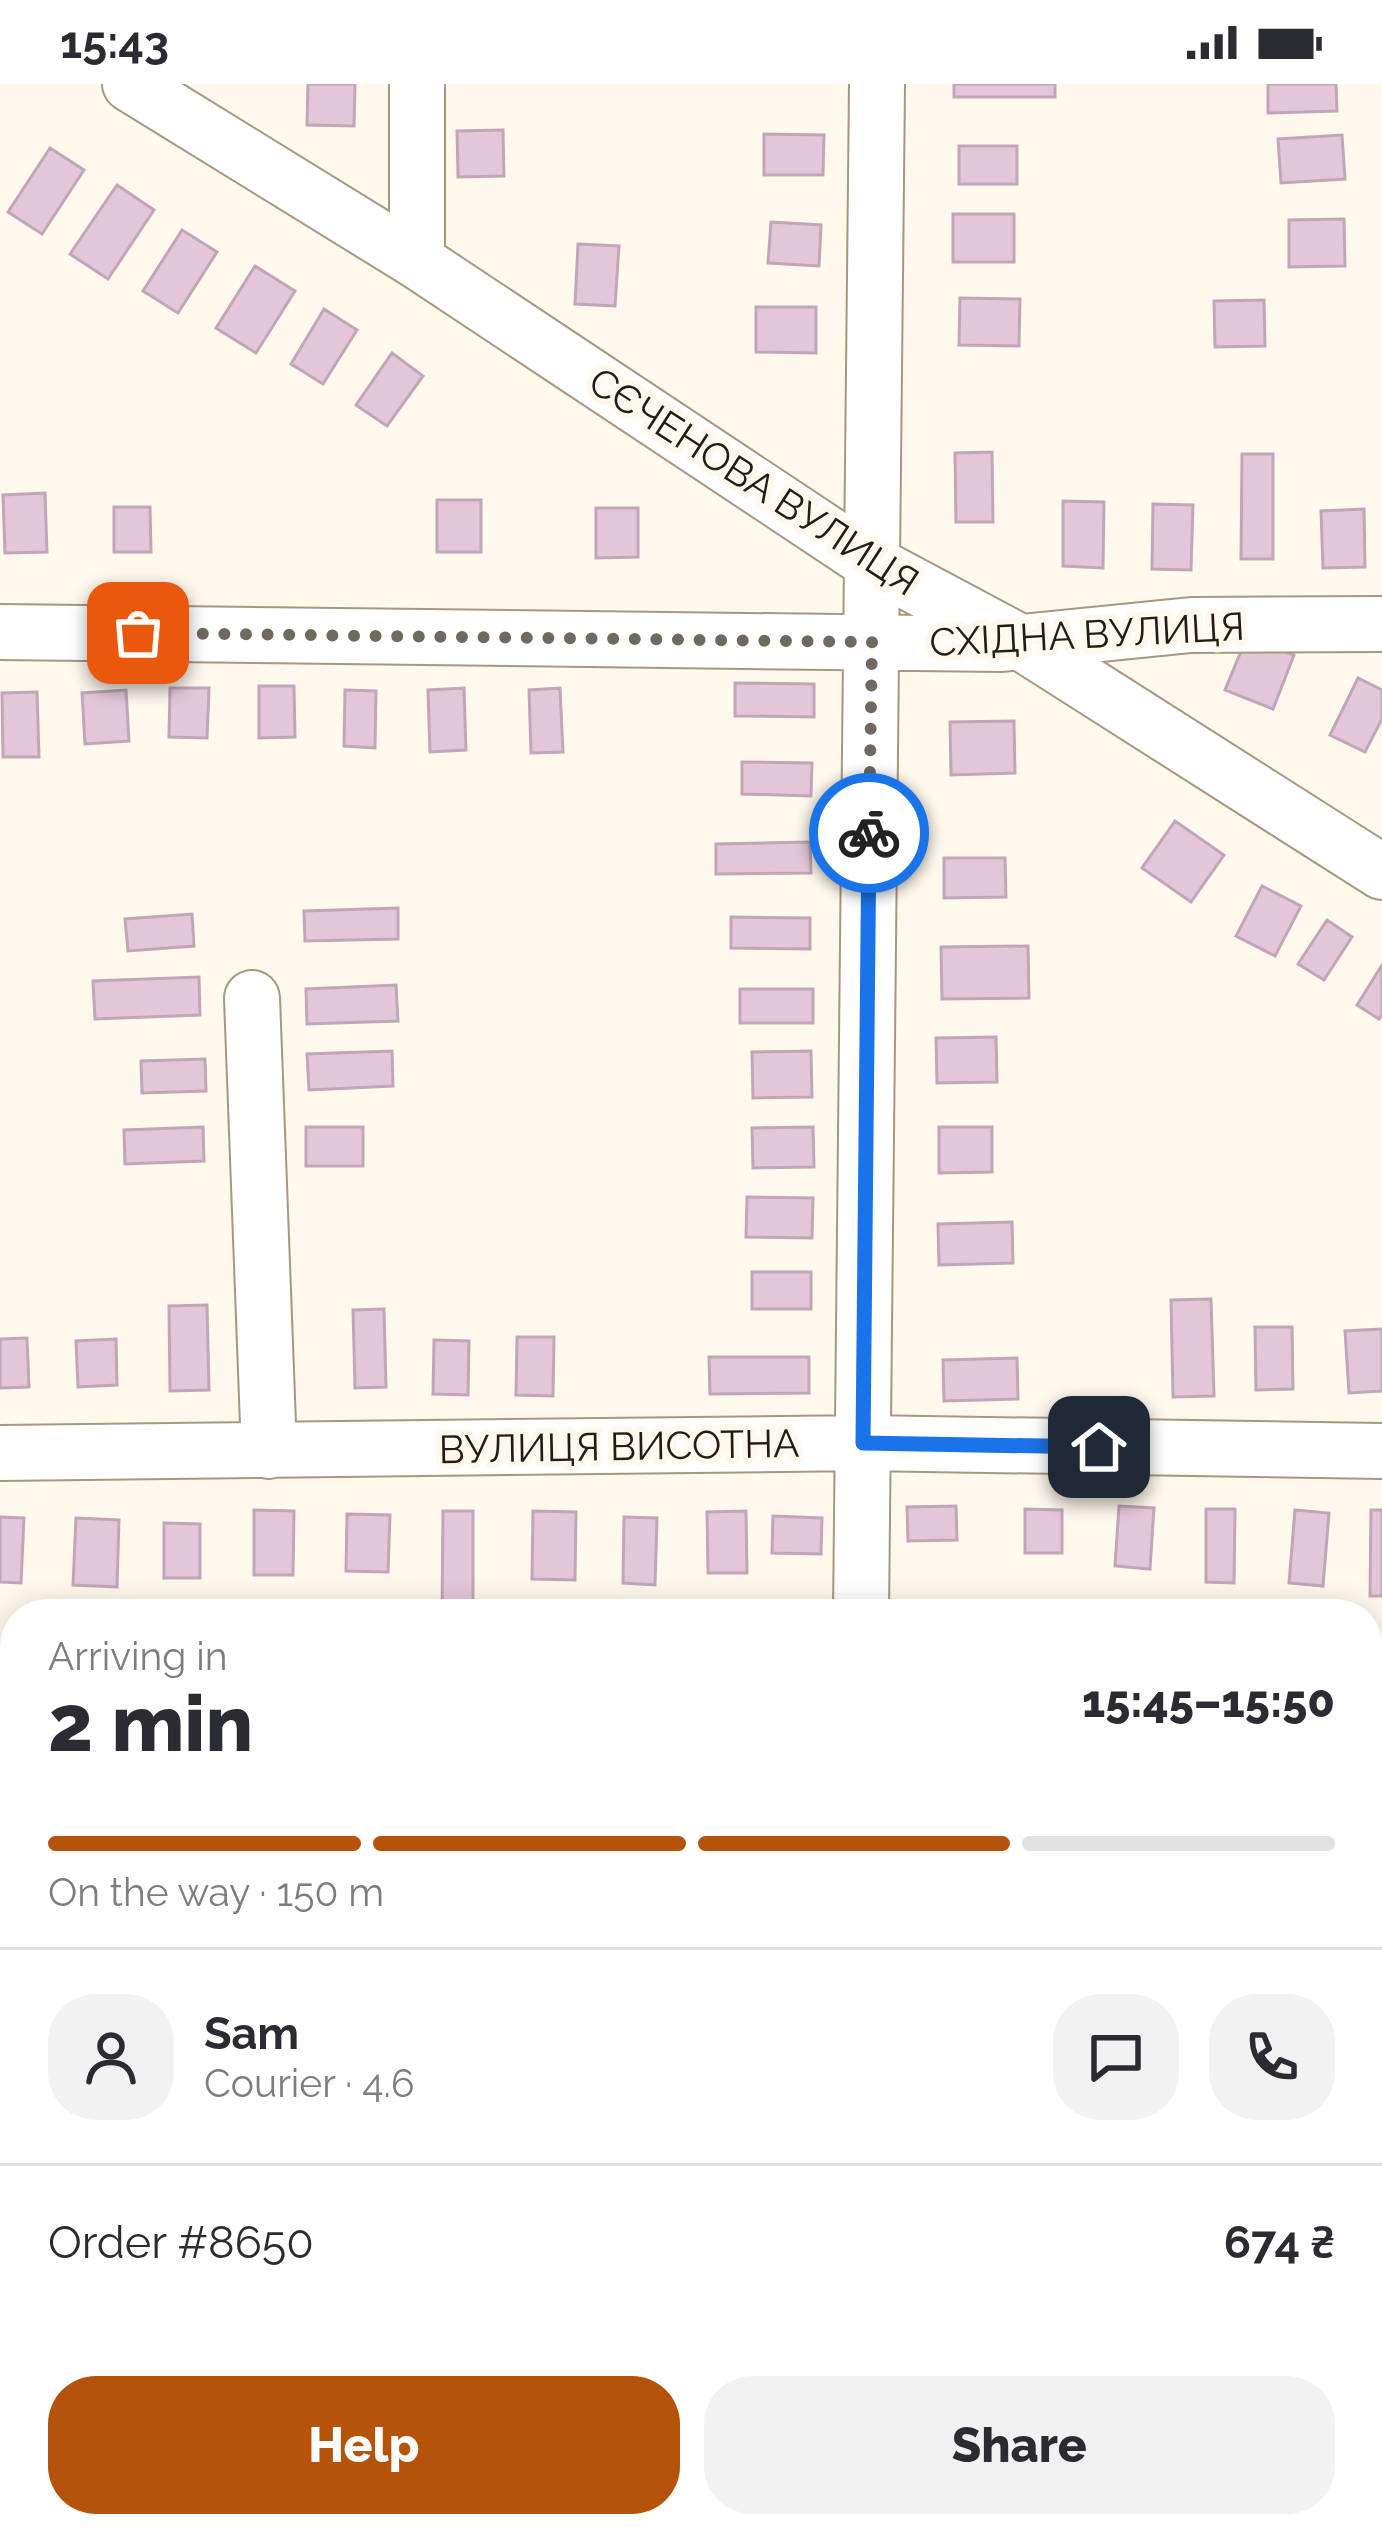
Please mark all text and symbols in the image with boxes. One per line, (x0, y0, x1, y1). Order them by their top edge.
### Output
text: 15:43 (60, 16, 169, 69)
street label: СЄЧЕНОВА ВУЛИЦЯ (581, 357, 927, 605)
pin (87, 582, 189, 684)
icon: bag (105, 600, 171, 666)
street label: СХІДНА ВУЛИЦЯ (928, 603, 1246, 665)
courier (809, 773, 929, 893)
icon: bike (836, 800, 902, 866)
pin (1048, 1396, 1150, 1498)
icon: home (1066, 1414, 1132, 1480)
street label: ВУЛИЦЯ ВИСОТНА (438, 1420, 800, 1472)
text: Arriving in (48, 1633, 228, 1679)
text: 15:45–15:50 (1082, 1675, 1335, 1728)
text: 2 min (48, 1678, 253, 1769)
text: On the way · 150 m (48, 1869, 384, 1915)
button: person (48, 1994, 174, 2120)
button: chat (1053, 1994, 1179, 2120)
button: phone (1209, 1994, 1335, 2120)
text: Sam (204, 2007, 299, 2060)
text: Courier · 4.6 (204, 2060, 414, 2106)
text: Order #8650 (48, 2216, 314, 2269)
text: 674 ₴ (1224, 2216, 1335, 2269)
button: Help (48, 2376, 680, 2514)
button: Share (704, 2376, 1335, 2514)

